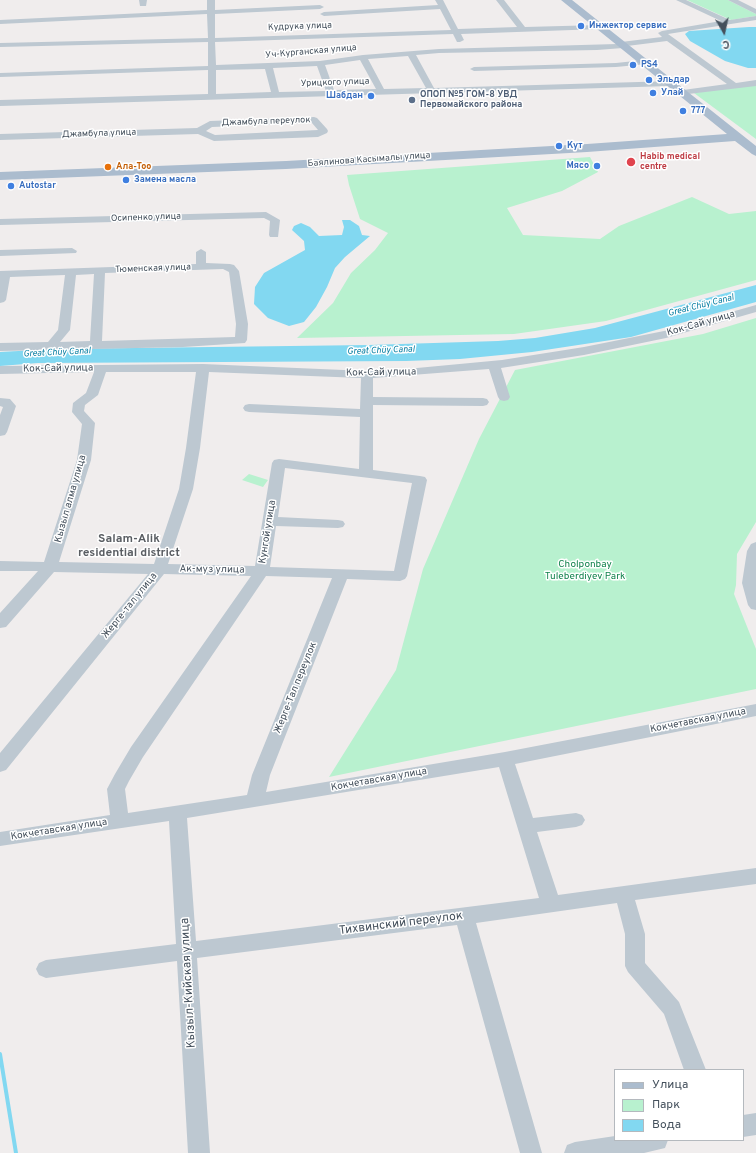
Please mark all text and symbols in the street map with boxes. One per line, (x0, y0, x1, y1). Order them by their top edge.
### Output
north arrow (704, 12, 744, 52)
street label: Кудрука улица (268, 20, 332, 34)
marker: Инжектор сервис (576, 21, 586, 31)
place label: Инжектор сервис (589, 21, 667, 31)
text: С (721, 36, 730, 51)
street label: Уч-Курганская улица (265, 43, 357, 61)
marker: PS4 (628, 60, 638, 70)
place label: PS4 (641, 60, 658, 70)
marker: Эльдар (644, 75, 654, 85)
place label: Эльдар (657, 75, 690, 85)
street label: Урицкого улица (300, 76, 370, 90)
marker: Улай (648, 88, 658, 98)
place label: Улай (661, 88, 683, 98)
place label: ОПОП №5 ГОМ-8 УВД Первомайского района (420, 90, 522, 111)
place label: Шабдан (326, 91, 363, 101)
marker: Шабдан (366, 91, 376, 101)
marker: ОПОП №5 ГОМ-8 УВД Первомайского района (407, 95, 417, 105)
marker: 777 (678, 106, 688, 116)
place label: 777 (691, 106, 705, 116)
street label: Джамбула переулок (221, 115, 311, 129)
street label: Джамбула улица (62, 127, 136, 141)
marker: Кут (554, 141, 564, 151)
place label: Кут (567, 141, 582, 151)
street label: Баялинова Касымалы улица (307, 150, 431, 170)
place label: Habib medical centre (640, 152, 700, 173)
marker: Habib medical centre (625, 156, 637, 168)
place label: Мясо (567, 161, 589, 171)
marker: Мясо (592, 161, 602, 171)
marker: Ала-Тоо (103, 162, 113, 172)
place label: Ала-Тоо (116, 162, 151, 172)
marker: Замена масла (121, 175, 131, 185)
place label: Замена масла (134, 175, 196, 185)
marker: Autostar (6, 181, 16, 191)
place label: Autostar (19, 181, 56, 191)
street label: Осипенко улица (111, 211, 181, 225)
street label: Тюменская улица (115, 262, 191, 276)
water label: Great Chüy Canal (667, 293, 735, 319)
street label: Кок-Сай улица (666, 309, 736, 339)
water label: Great Chüy Canal (347, 344, 415, 358)
water label: Great Chüy Canal (23, 346, 91, 360)
street label: Кок-Сай улица (23, 362, 93, 376)
street label: Кок-Сай улица (346, 366, 416, 380)
street label: Кызыл алма улица (53, 454, 89, 544)
street label: Кунгой улица (257, 499, 279, 565)
district label: Salam-Alik residential district (78, 533, 180, 561)
park label: Cholponbay Tuleberdiyev Park (545, 559, 625, 582)
street label: Ак-муз улица (179, 563, 245, 577)
street label: Жерге-тал улица (100, 571, 160, 641)
street label: Жерге-Тал переулок (272, 640, 320, 736)
street label: Кокчетавская улица (649, 706, 747, 736)
street label: Кокчетавская улица (330, 766, 428, 794)
street label: Кокчетавская улица (10, 816, 108, 844)
street label: Тихвинский переулок (338, 909, 464, 939)
street label: Кызыл-Кийская улица (178, 917, 200, 1049)
legend (614, 1069, 744, 1141)
text: Улица (652, 1077, 688, 1093)
text: Парк (652, 1097, 680, 1113)
text: Вода (652, 1117, 681, 1133)

